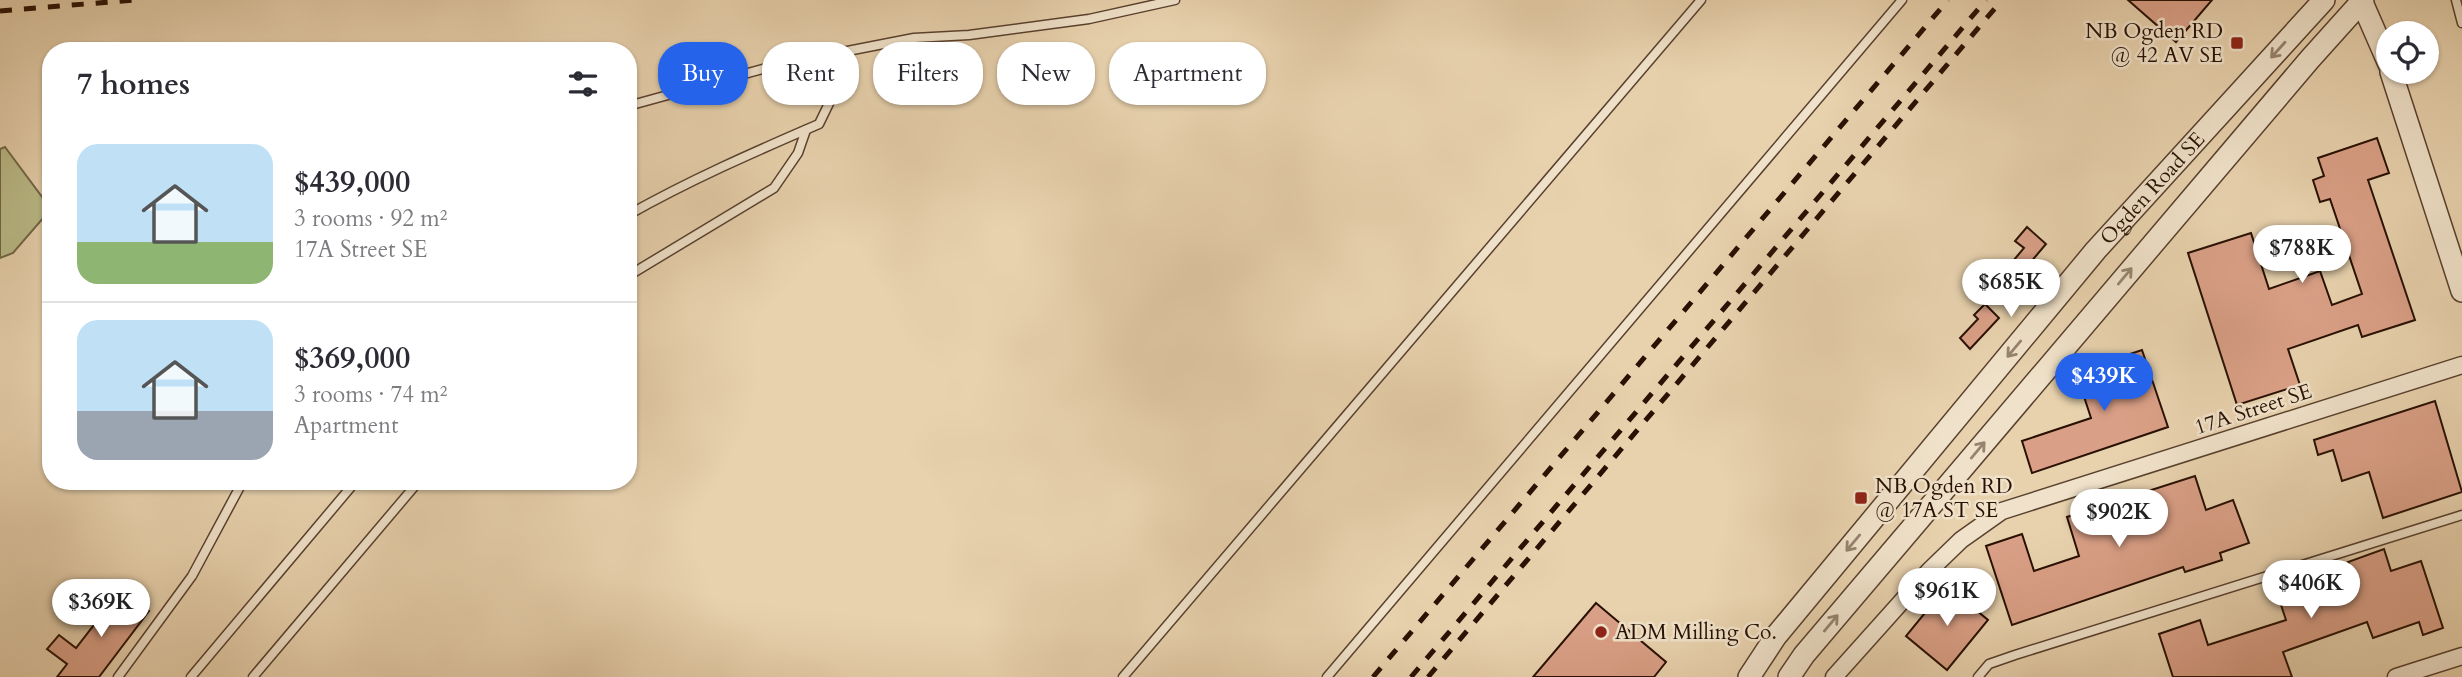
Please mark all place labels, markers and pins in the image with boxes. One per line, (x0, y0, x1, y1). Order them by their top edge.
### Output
place label: NB Ogden RD @ 42 AV SE (2085, 17, 2223, 70)
marker: NB Ogden RD @ 42 AV SE (2229, 35, 2245, 51)
pin: $788K (2253, 226, 2351, 285)
pin: $685K (1962, 260, 2060, 319)
pin: $439K (2055, 354, 2153, 413)
place label: NB Ogden RD @ 17A ST SE (1875, 472, 2013, 525)
marker: NB Ogden RD @ 17A ST SE (1853, 490, 1869, 506)
pin: $902K (2070, 490, 2168, 549)
pin: $406K (2262, 560, 2360, 620)
pin: $961K (1898, 568, 1996, 628)
pin: $369K (52, 580, 150, 639)
place label: ADM Milling Co. (1615, 618, 1777, 647)
marker: ADM Milling Co. (1593, 624, 1609, 640)

